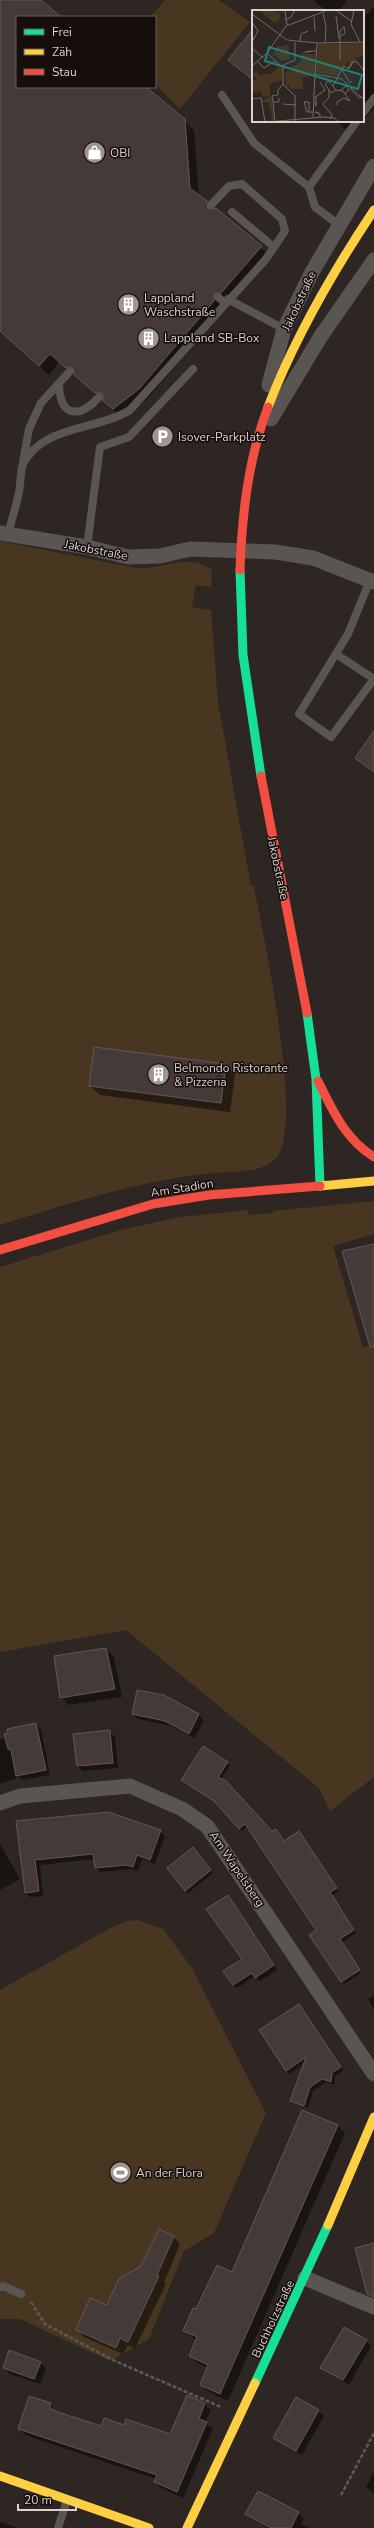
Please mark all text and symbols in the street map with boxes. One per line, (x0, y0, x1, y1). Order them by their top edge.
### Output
inset map (252, 10, 364, 122)
legend (16, 16, 156, 88)
text: Frei (52, 24, 72, 40)
text: Zäh (52, 44, 72, 60)
text: Stau (52, 64, 77, 80)
shop icon: OBI (81, 140, 107, 166)
place label: OBI (110, 145, 130, 161)
street label: Jakobstraße (278, 269, 320, 334)
place label: Lappland Waschstraße (144, 290, 215, 320)
building icon: Lappland Waschstraße (115, 292, 141, 318)
building icon: Lappland SB-Box (135, 325, 161, 351)
place label: Lappland SB-Box (164, 330, 260, 346)
parking icon: Isover-Parkplatz (150, 424, 176, 450)
place label: Isover-Parkplatz (178, 429, 266, 445)
street label: Jakobstraße (62, 536, 129, 564)
street label: Jakobstraße (263, 834, 292, 901)
place label: Belmondo Ristorante & Pizzeria (174, 1060, 288, 1090)
building icon: Belmondo Ristorante & Pizzeria (145, 1062, 171, 1088)
street label: Am Stadion (149, 1175, 215, 1201)
street label: Am Wapelsberg (206, 1828, 268, 1910)
sports icon: An der Flora (107, 2160, 133, 2186)
place label: An der Flora (136, 2165, 203, 2181)
street label: Buchholzstraße (248, 2278, 298, 2360)
scale bar (18, 2486, 76, 2512)
text: 20 m (24, 2492, 52, 2508)

